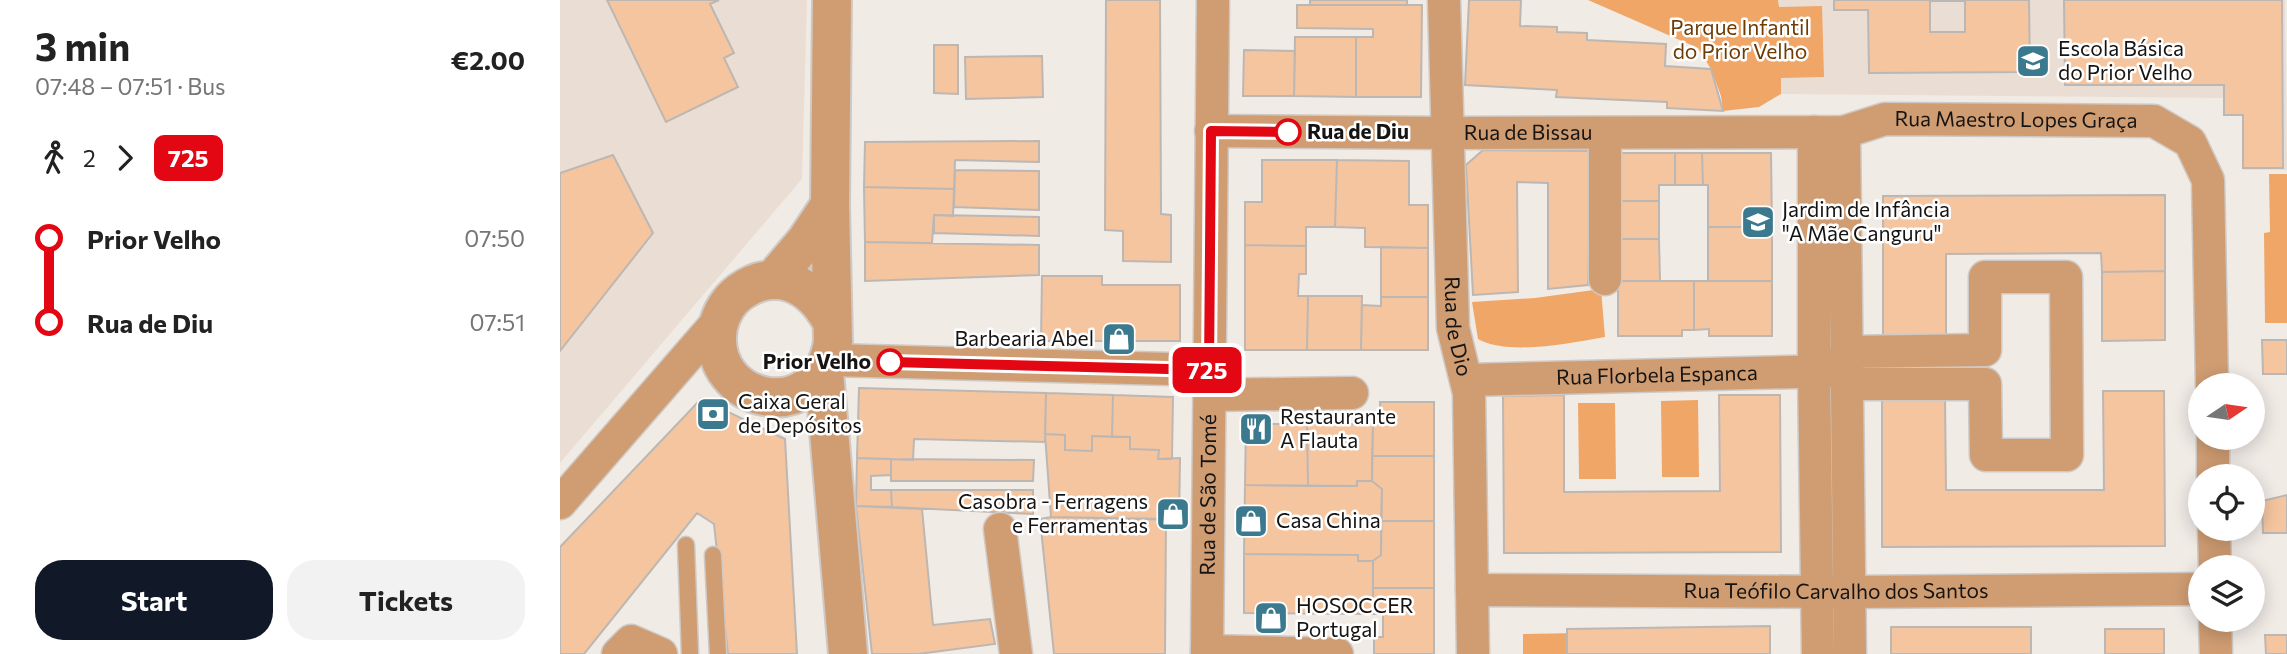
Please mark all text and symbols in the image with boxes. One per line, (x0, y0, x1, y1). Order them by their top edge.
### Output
park label: Parque Infantil do Prior Velho (1670, 14, 1810, 63)
text: 3 min (35, 22, 130, 69)
place label: Escola Básica do Prior Velho (2058, 35, 2193, 84)
school or university icon: Escola Básica do Prior Velho (2014, 42, 2052, 80)
text: €2.00 (451, 44, 525, 75)
text: 07:48 – 07:51 · Bus (35, 72, 226, 100)
street label: Rua Maestro Lopes Graça (1894, 105, 2138, 132)
place label: Rua de Diu (1307, 118, 1409, 143)
marker: Rua de Diu (1275, 119, 1301, 145)
street label: Rua de Bissau (1464, 119, 1592, 144)
icon: walk (35, 139, 73, 177)
icon: forward (106, 139, 144, 177)
text: 725 (168, 143, 209, 172)
text: 2 (83, 144, 96, 172)
place label: Jardim de Infância "A Mãe Canguru" (1782, 196, 1950, 245)
school or university icon: Jardim de Infância "A Mãe Canguru" (1739, 203, 1777, 241)
text: Prior Velho (87, 223, 221, 254)
text: 07:50 (464, 224, 525, 252)
street label: Rua de Dio (1441, 276, 1478, 379)
text: Rua de Diu (87, 307, 213, 338)
text: 07:51 (469, 308, 525, 336)
shop icon: Barbearia Abel (1100, 320, 1138, 358)
place label: Barbearia Abel (954, 325, 1094, 350)
line badge: 725 (1167, 347, 1247, 393)
place label: Prior Velho (763, 348, 871, 373)
marker: Prior Velho (877, 349, 903, 375)
text: 725 (1187, 355, 1227, 384)
street label: Rua Florbela Espanca (1556, 359, 1758, 389)
north arrow (2188, 373, 2264, 450)
map controls (2188, 373, 2265, 632)
place label: Caixa Geral de Depósitos (738, 388, 862, 437)
bank icon: Caixa Geral de Depósitos (694, 395, 732, 433)
place label: Restaurante A Flauta (1280, 403, 1396, 452)
restaurant icon: Restaurante A Flauta (1237, 410, 1275, 448)
street label: Rua de São Tomé (1194, 414, 1220, 576)
button: locate (2188, 464, 2265, 541)
place label: Casobra - Ferragens e Ferramentas (958, 488, 1148, 537)
shop icon: Casobra - Ferragens e Ferramentas (1154, 495, 1192, 533)
shop icon: Casa China (1232, 502, 1270, 540)
place label: Casa China (1276, 507, 1381, 532)
button: layers (2188, 555, 2265, 632)
button: Start (35, 560, 273, 640)
button: Tickets (287, 560, 525, 640)
street label: Rua Teófilo Carvalho dos Santos (1684, 577, 1988, 603)
place label: HOSOCCER Portugal (1296, 592, 1414, 641)
shop icon: HOSOCCER Portugal (1252, 599, 1290, 637)

